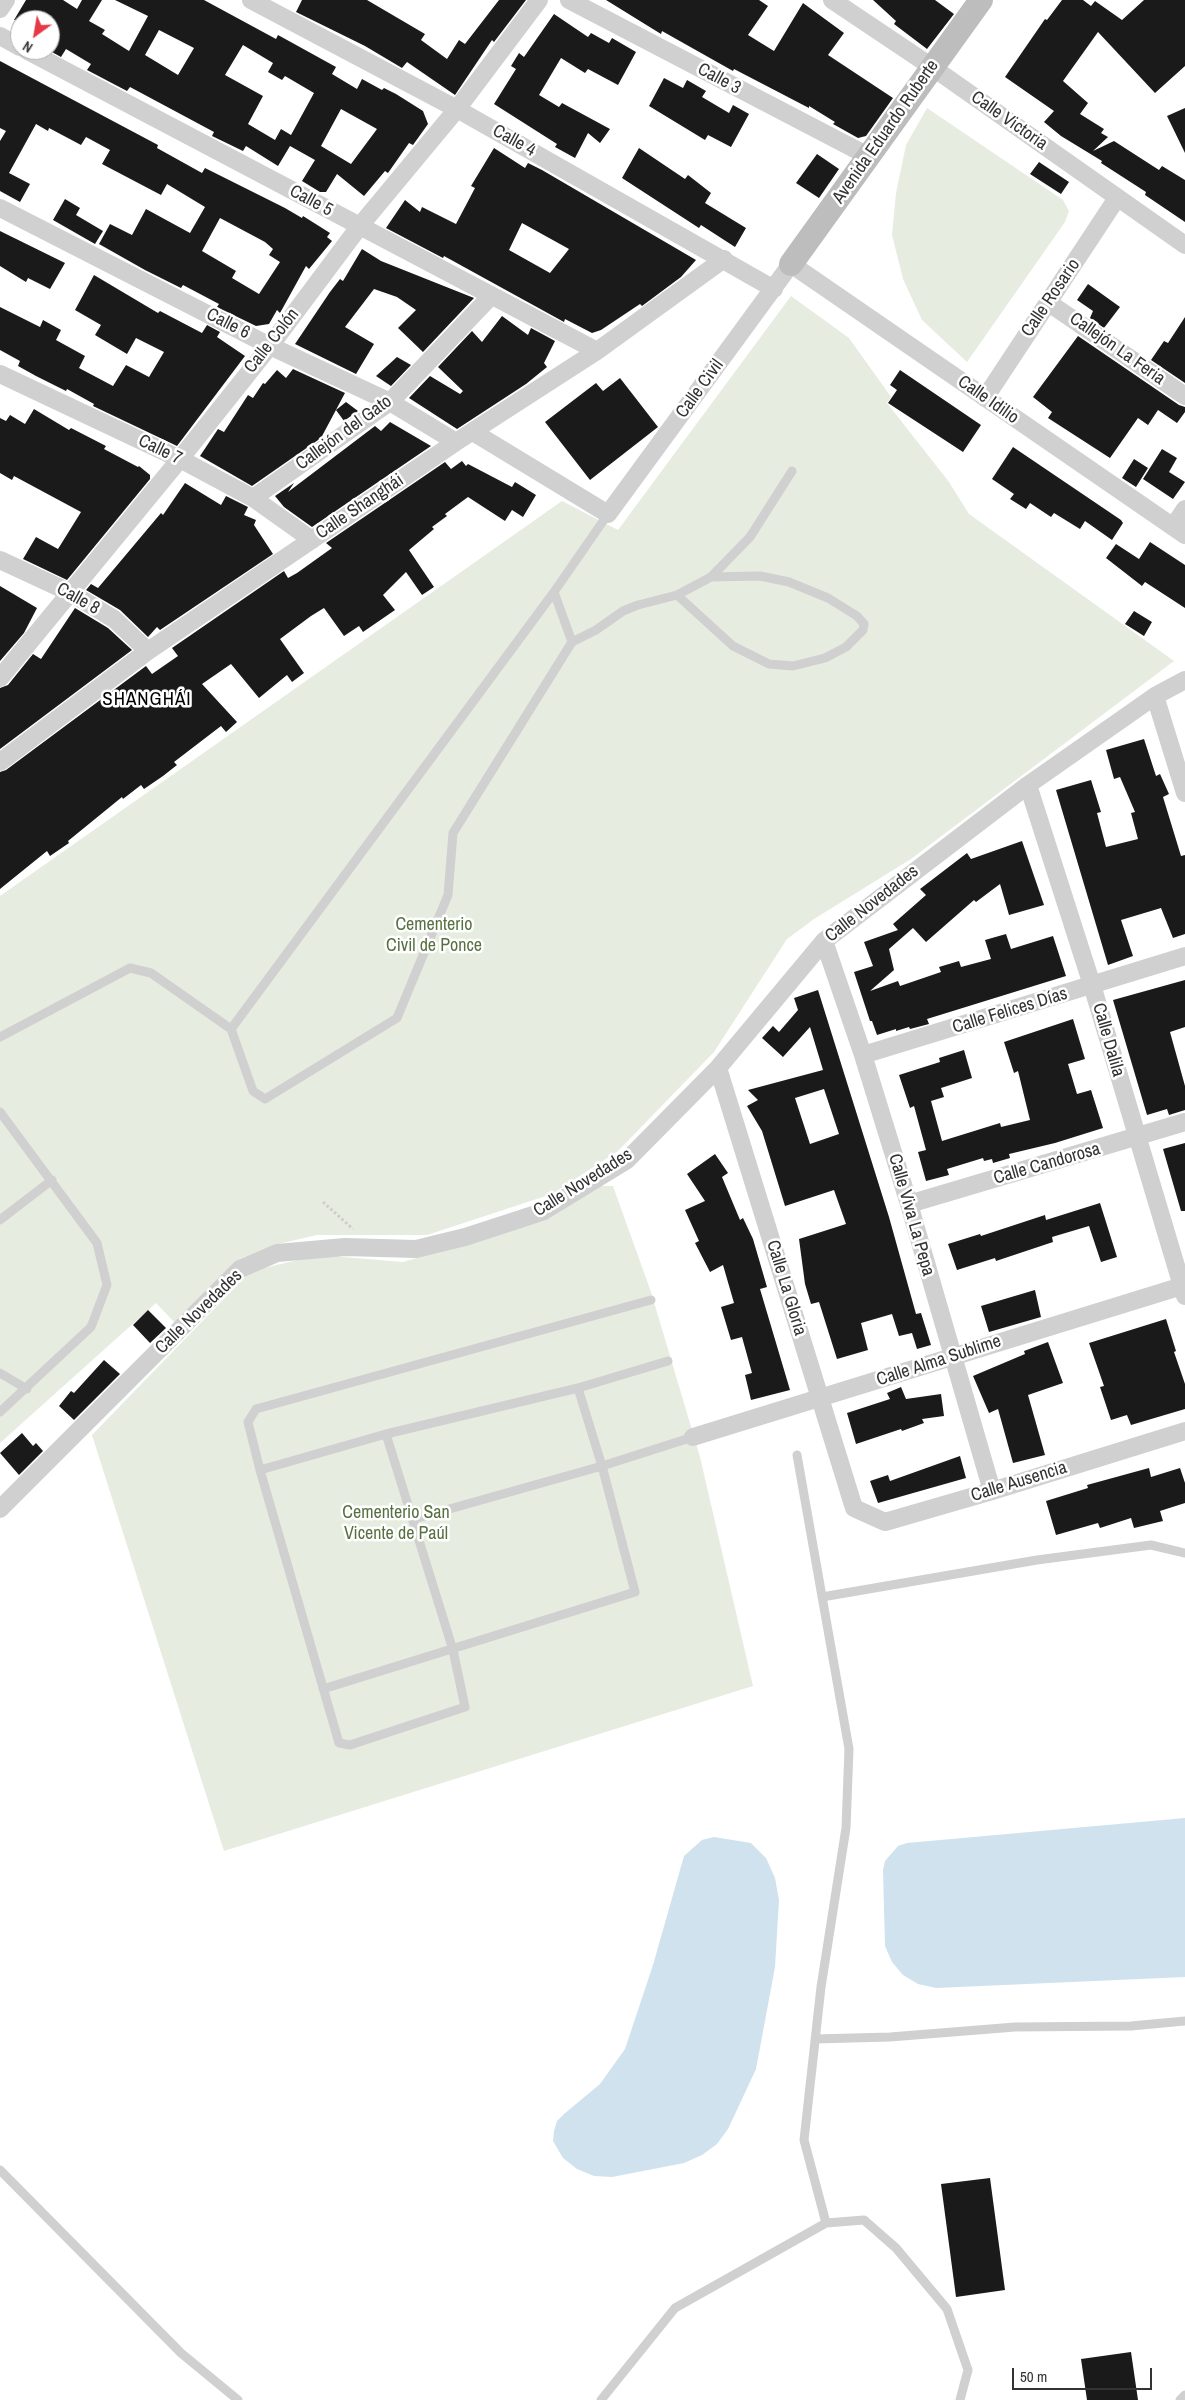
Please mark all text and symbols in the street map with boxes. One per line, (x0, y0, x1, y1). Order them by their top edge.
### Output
north arrow (10, 10, 60, 60)
text: N (19, 37, 36, 57)
street label: Avenida Eduardo Ruberte (828, 56, 944, 208)
street label: Calle 3 (694, 59, 744, 99)
street label: Calle Victoria (967, 87, 1051, 155)
street label: Calle 4 (489, 120, 539, 162)
street label: Calle 5 (286, 181, 336, 221)
street label: Calle Rosario (1017, 255, 1085, 341)
street label: Calle 6 (203, 304, 253, 344)
street label: Calle Colón (240, 304, 304, 378)
street label: Callejón La Feria (1065, 308, 1169, 390)
street label: Calle Civil (671, 355, 729, 423)
street label: Calle Idilio (953, 371, 1023, 429)
street label: Callejón del Gato (292, 391, 396, 475)
street label: Calle 7 (135, 430, 185, 470)
street label: Calle Shanghái (312, 470, 408, 544)
street label: Calle 8 (53, 578, 103, 620)
district label: SHANGHÁI (101, 689, 193, 711)
street label: Calle Novedades (821, 861, 923, 947)
park label: Cementerio Civil de Ponce (386, 914, 482, 956)
street label: Calle Felices Días (950, 983, 1070, 1039)
street label: Calle Dalila (1087, 1001, 1129, 1079)
street label: Calle Candorosa (991, 1138, 1103, 1190)
street label: Calle Novedades (530, 1144, 636, 1222)
street label: Calle Viva La Pepa (883, 1151, 939, 1279)
street label: Calle La Gloria (761, 1238, 811, 1338)
street label: Calle Novedades (151, 1265, 247, 1359)
street label: Calle Alma Sublime (874, 1331, 1004, 1391)
street label: Calle Ausencia (968, 1457, 1070, 1507)
park label: Cementerio San Vicente de Paúl (342, 1502, 450, 1545)
scale bar (1015, 2358, 1155, 2390)
text: 50 m (1020, 2366, 1047, 2387)

